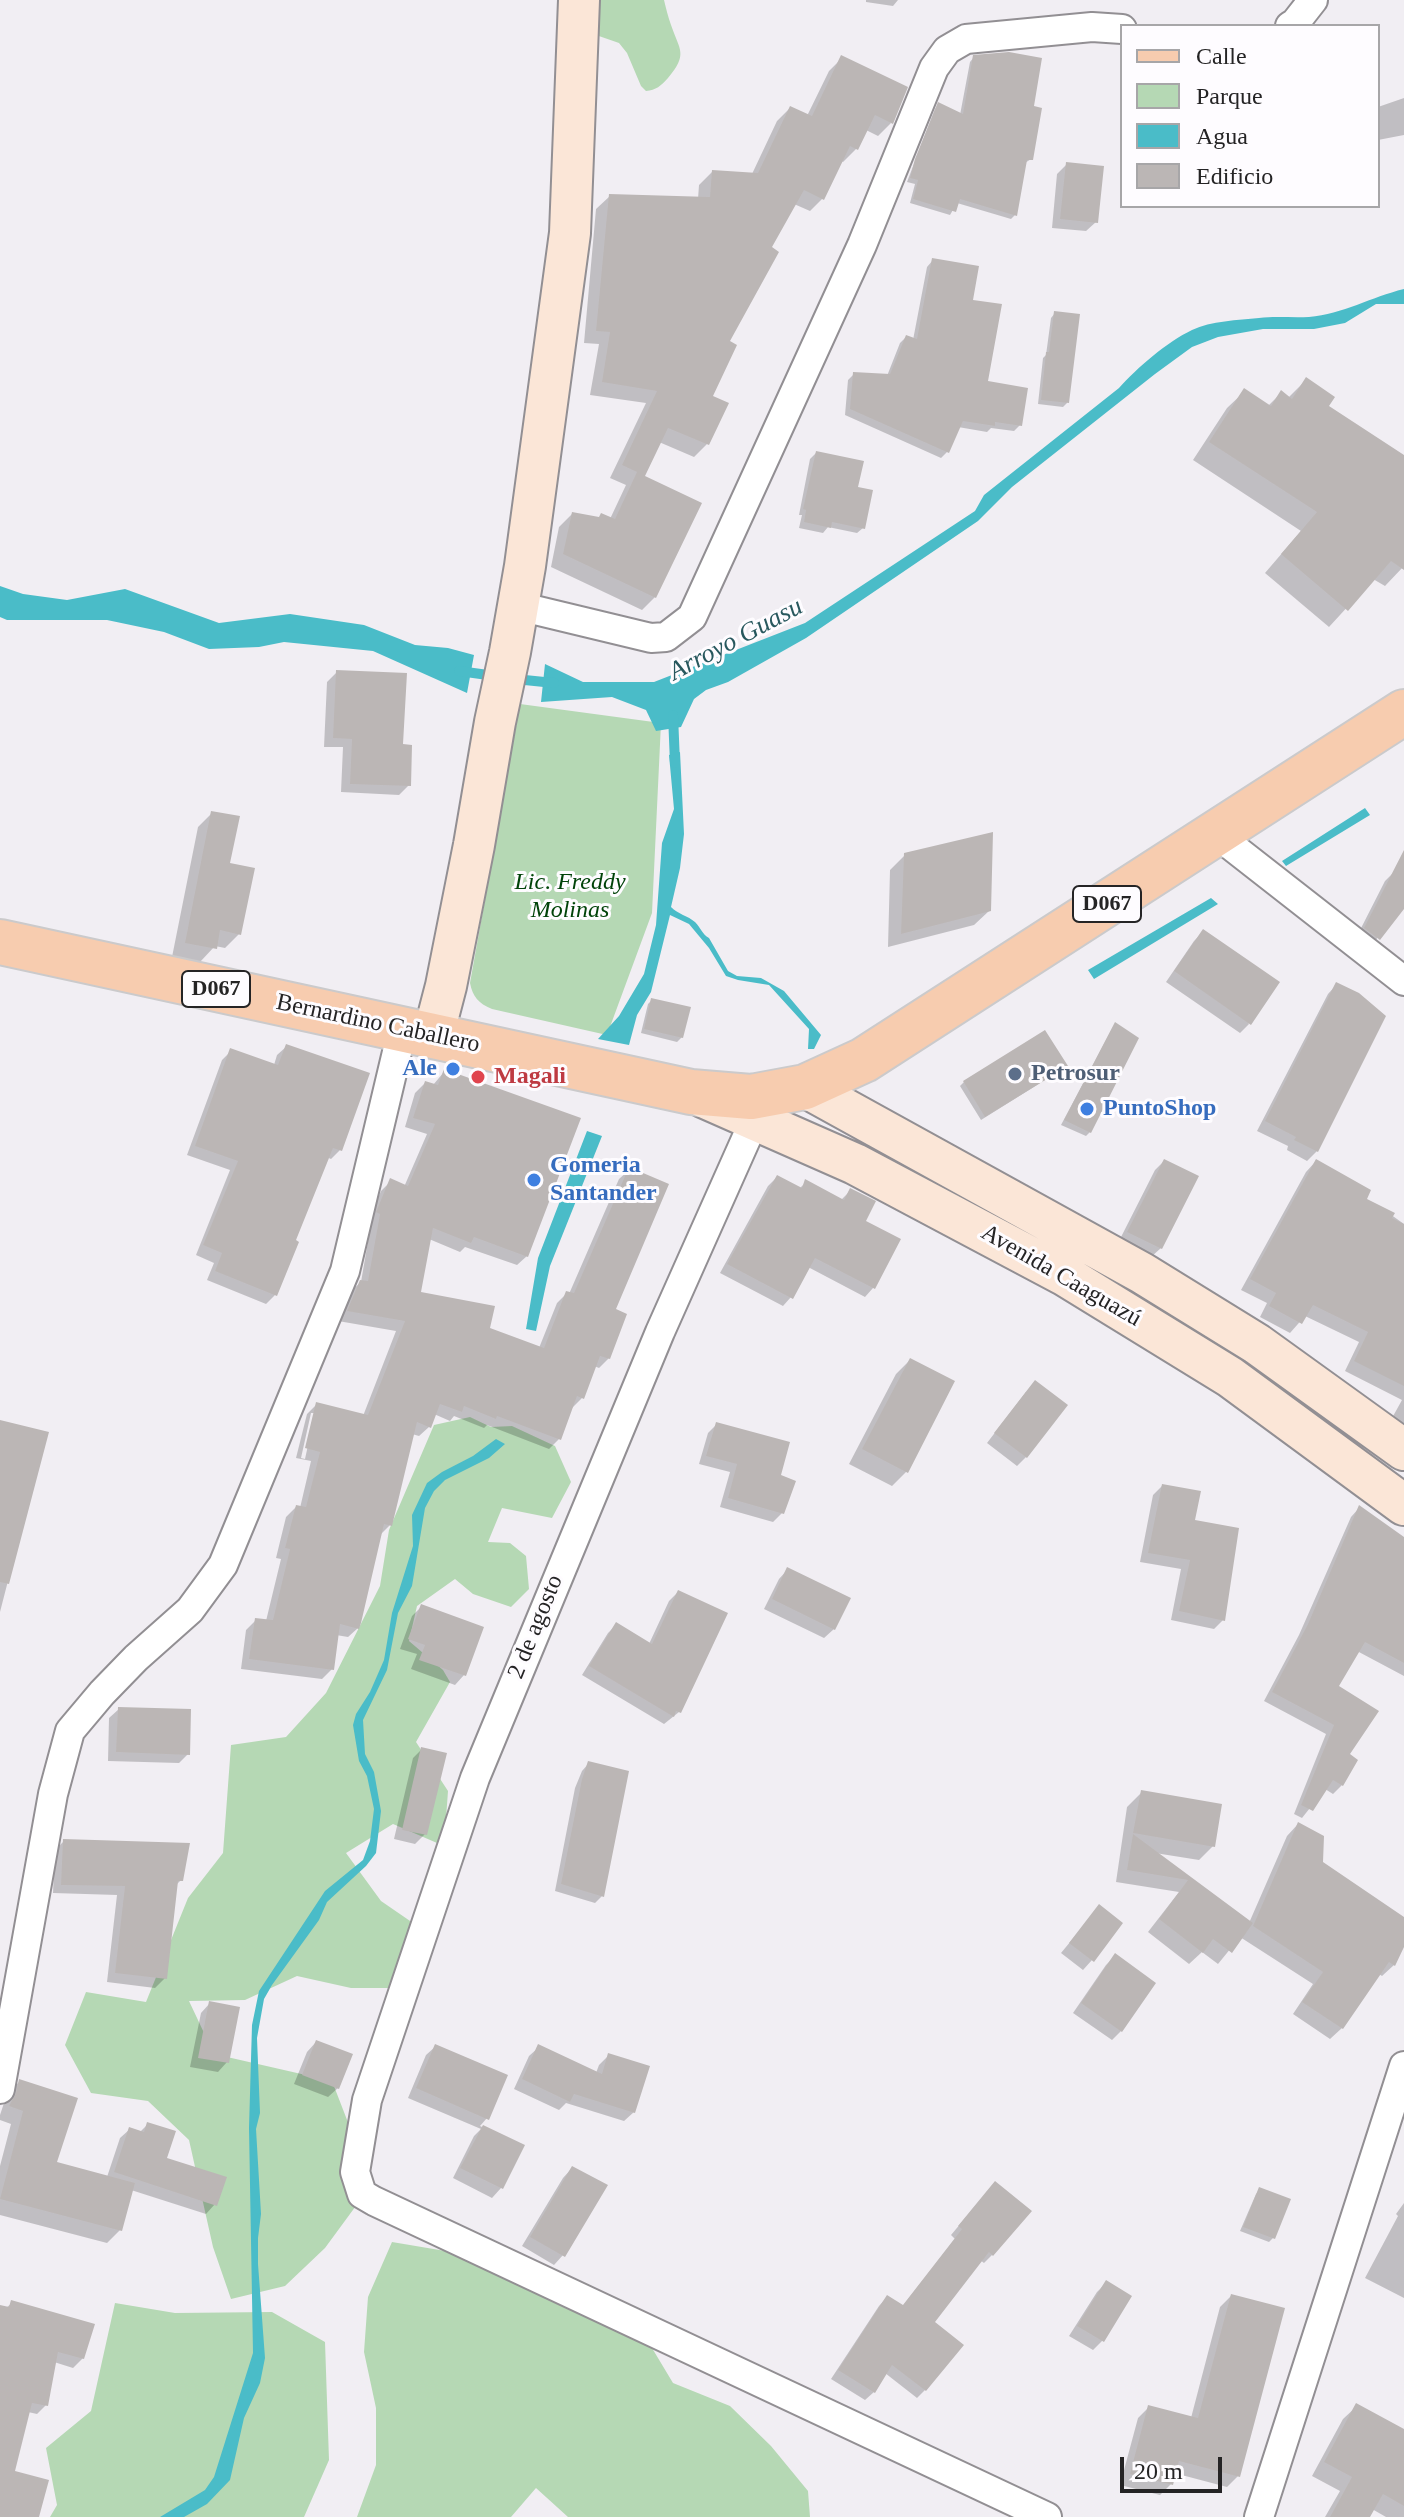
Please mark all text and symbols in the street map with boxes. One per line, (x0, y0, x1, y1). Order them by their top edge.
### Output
legend (1120, 24, 1380, 208)
text: Calle (1196, 43, 1247, 69)
text: Parque (1196, 83, 1263, 109)
text: Agua (1196, 123, 1248, 149)
text: Edificio (1196, 163, 1273, 189)
water label: Arroyo Guasu (664, 592, 808, 688)
park label: Lic. Freddy Molinas (514, 869, 626, 925)
road number: D067 (1073, 886, 1141, 922)
road number: D067 (182, 971, 250, 1007)
street label: Bernardino Caballero (274, 988, 482, 1060)
place label: Ale (402, 1055, 437, 1083)
marker: Ale (444, 1060, 462, 1078)
place label: Petrosur (1031, 1060, 1120, 1088)
place label: Magali (494, 1063, 566, 1091)
marker: Petrosur (1006, 1065, 1024, 1083)
marker: Magali (469, 1068, 487, 1086)
place label: PuntoShop (1103, 1095, 1216, 1123)
marker: PuntoShop (1078, 1100, 1096, 1118)
place label: Gomeria Santander (550, 1152, 657, 1208)
marker: Gomeria Santander (525, 1171, 543, 1189)
street label: Avenida Caaguazú (976, 1218, 1146, 1334)
street label: 2 de agosto (502, 1571, 570, 1683)
scale bar (1124, 2441, 1226, 2491)
text: 20 m (1134, 2458, 1183, 2484)

